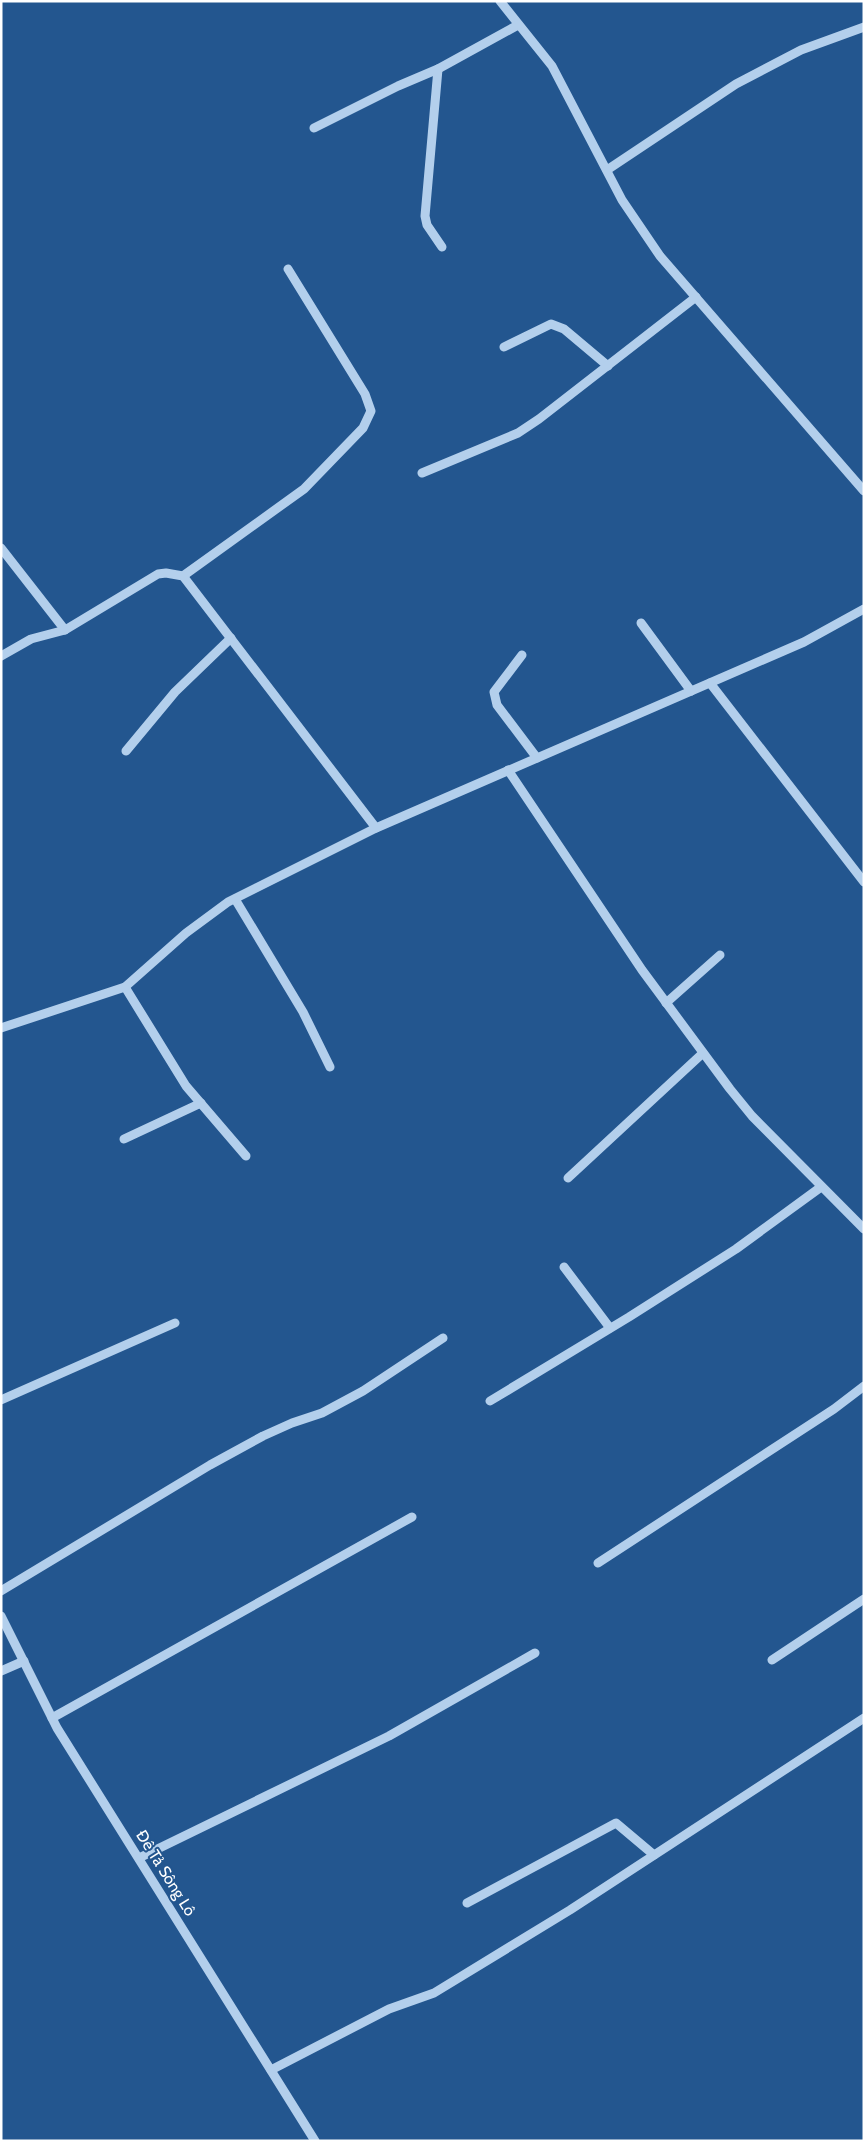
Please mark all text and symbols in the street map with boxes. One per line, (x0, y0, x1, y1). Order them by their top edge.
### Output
street label: Đê Tả Sông Lô (132, 1827, 200, 1920)

